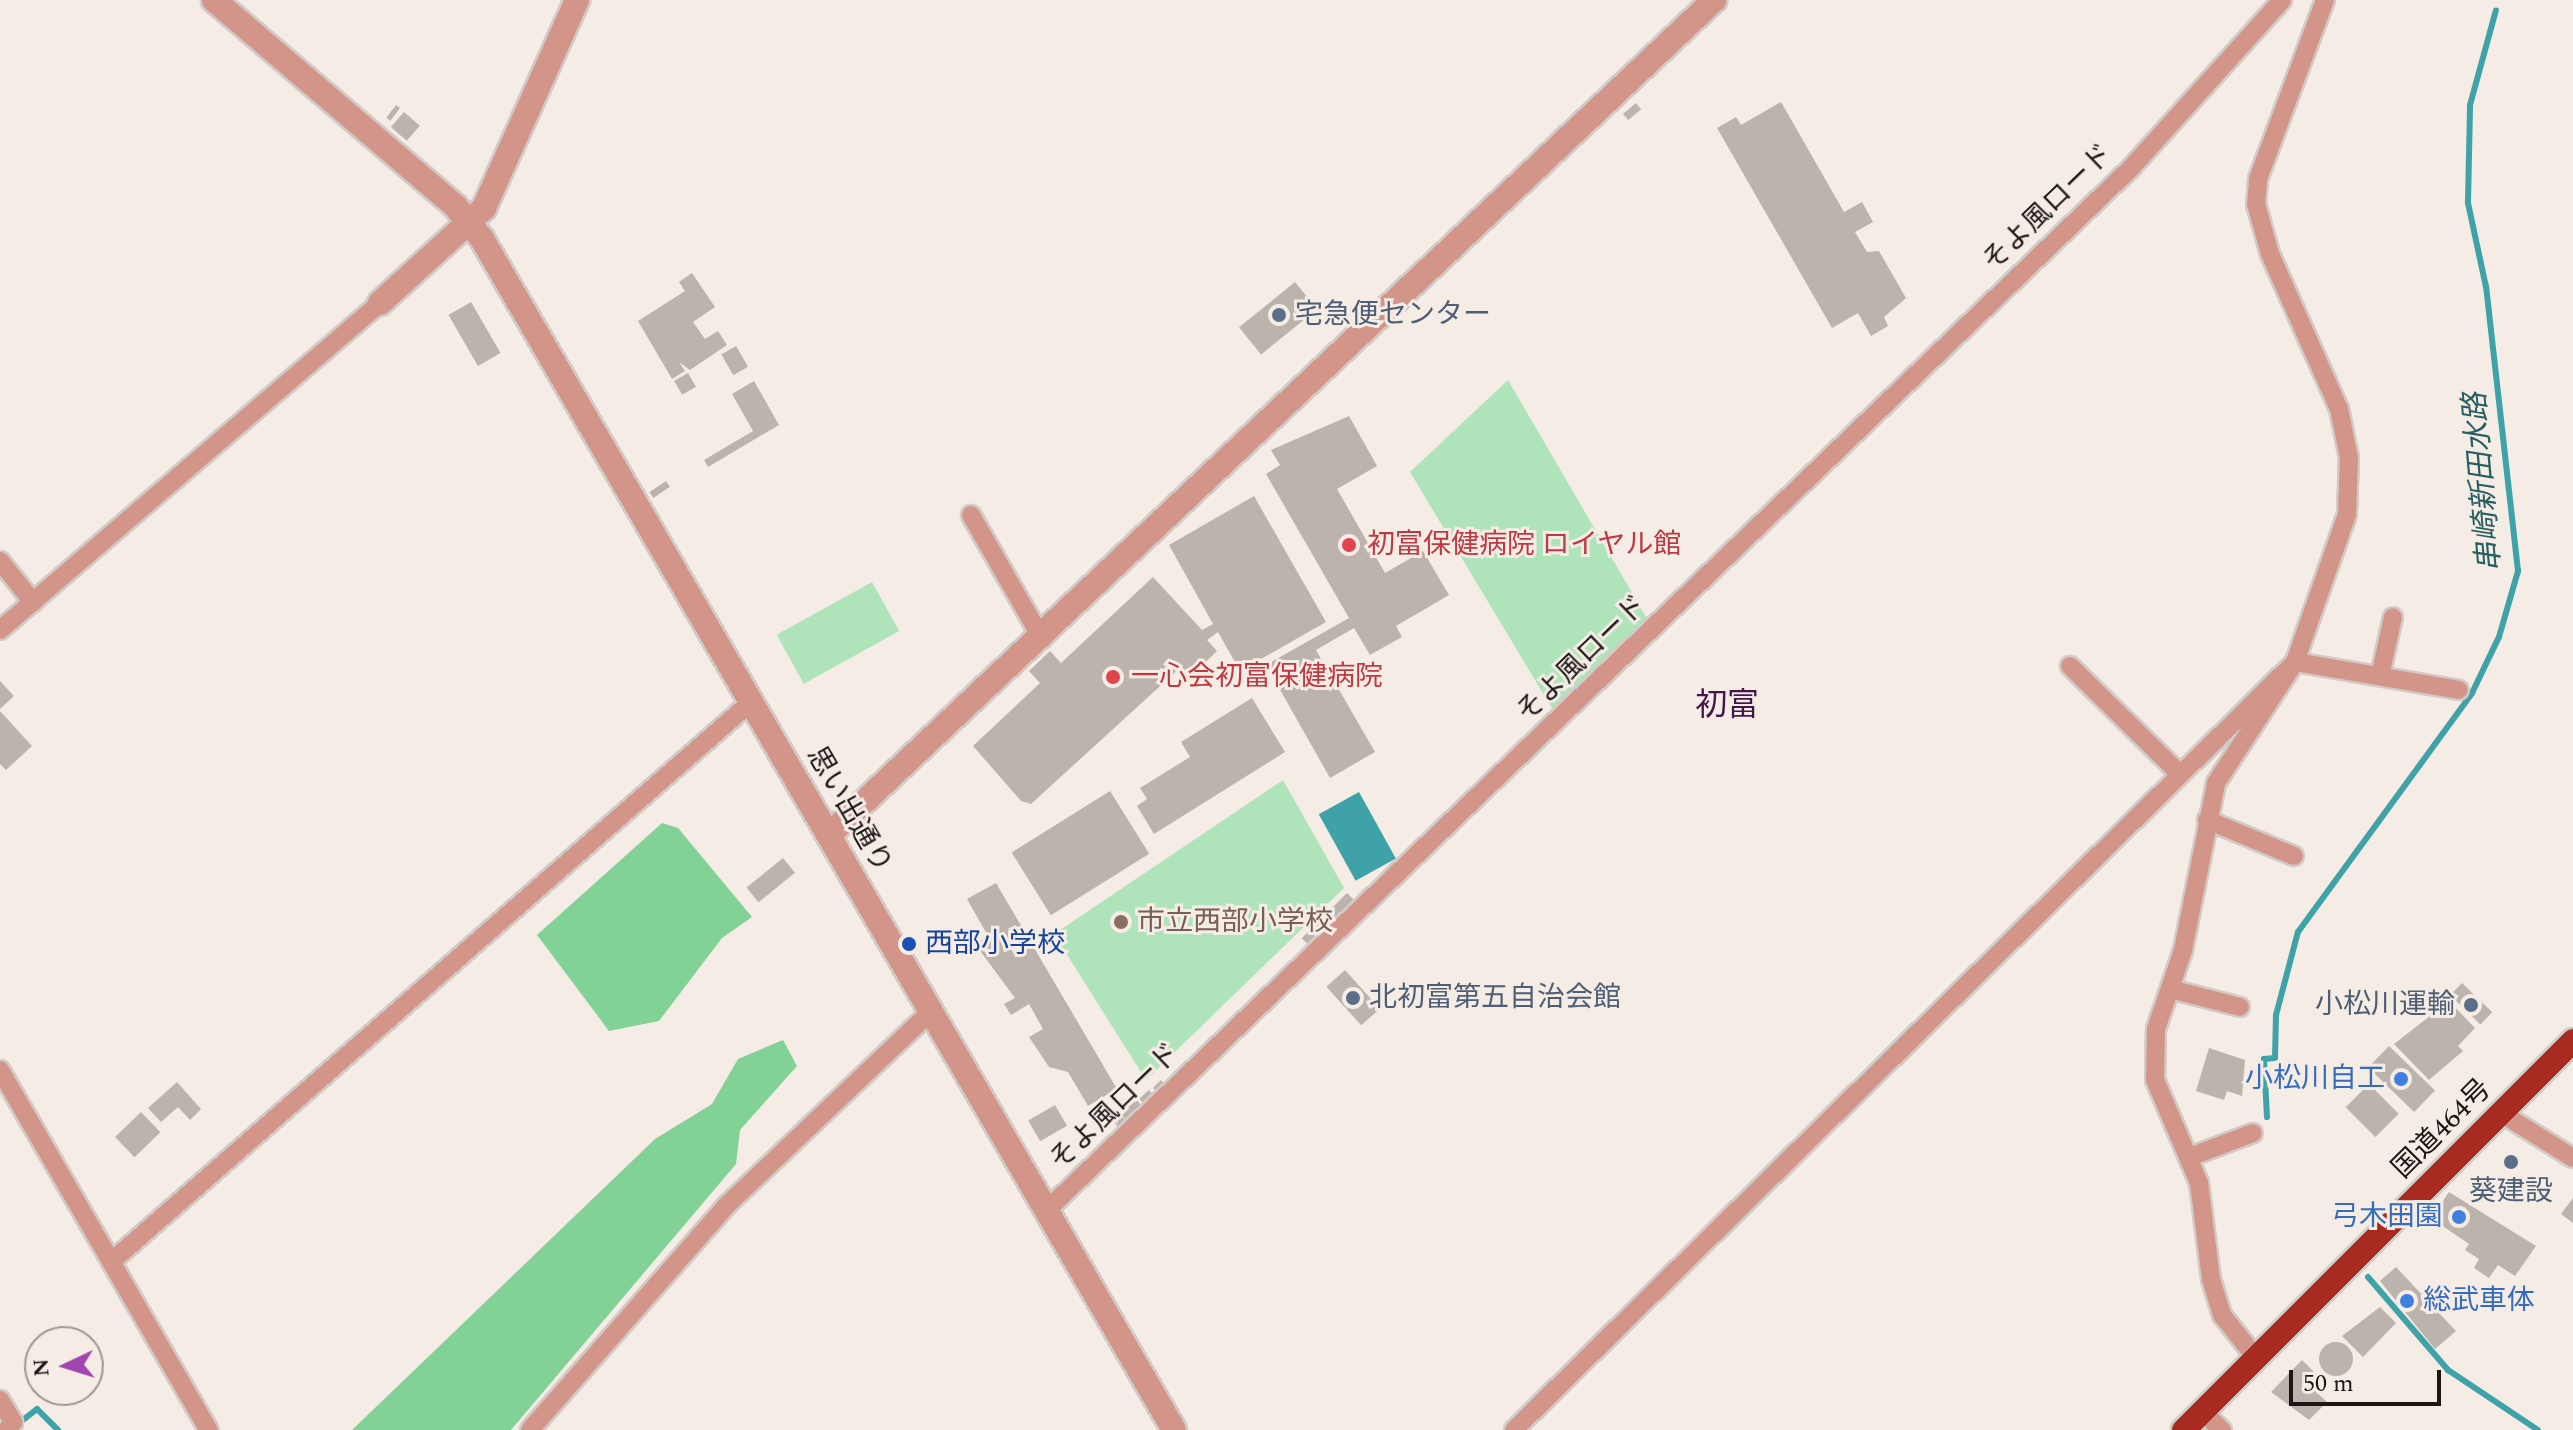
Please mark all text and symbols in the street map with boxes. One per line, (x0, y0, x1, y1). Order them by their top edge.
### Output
street label: そよ風ロード (1976, 138, 2120, 278)
place label: 宅急便センター (1295, 298, 1491, 332)
marker: 宅急便センター (1270, 306, 1288, 324)
water label: 串崎新田水路 (2457, 391, 2509, 573)
place label: 初富保健病院 ロイヤル館 (1367, 528, 1682, 562)
marker: 初富保健病院 ロイヤル館 (1338, 534, 1360, 556)
street label: そよ風ロード (1510, 589, 1654, 729)
place label: 一心会初富保健病院 (1131, 660, 1383, 694)
marker: 一心会初富保健病院 (1102, 666, 1124, 688)
district label: 初富 (1695, 687, 1759, 725)
street label: 思い出通り (799, 741, 899, 879)
place label: 市立西部小学校 (1137, 905, 1333, 939)
marker: 市立西部小学校 (1112, 913, 1130, 931)
place label: 西部小学校 (925, 927, 1065, 961)
marker: 西部小学校 (900, 935, 918, 953)
place label: 北初富第五自治会館 (1369, 981, 1621, 1015)
place label: 小松川運輸 (2315, 988, 2455, 1022)
marker: 北初富第五自治会館 (1344, 989, 1362, 1007)
marker: 小松川運輸 (2462, 996, 2480, 1014)
street label: そよ風ロード (1043, 1037, 1187, 1177)
place label: 小松川自工 (2245, 1062, 2385, 1096)
marker: 小松川自工 (2392, 1070, 2410, 1088)
street label: 国道464号 (2386, 1073, 2498, 1185)
marker: 葵建設 (2502, 1153, 2520, 1171)
place label: 葵建設 (2469, 1175, 2553, 1209)
place label: 弓木田園 (2331, 1200, 2443, 1234)
marker: 弓木田園 (2450, 1208, 2468, 1226)
place label: 総武車体 (2423, 1284, 2535, 1318)
marker: 総武車体 (2398, 1292, 2416, 1310)
north arrow (24, 1326, 104, 1406)
scale bar (2293, 1354, 2445, 1404)
text: N (24, 1357, 59, 1378)
text: 50 m (2303, 1366, 2354, 1402)

